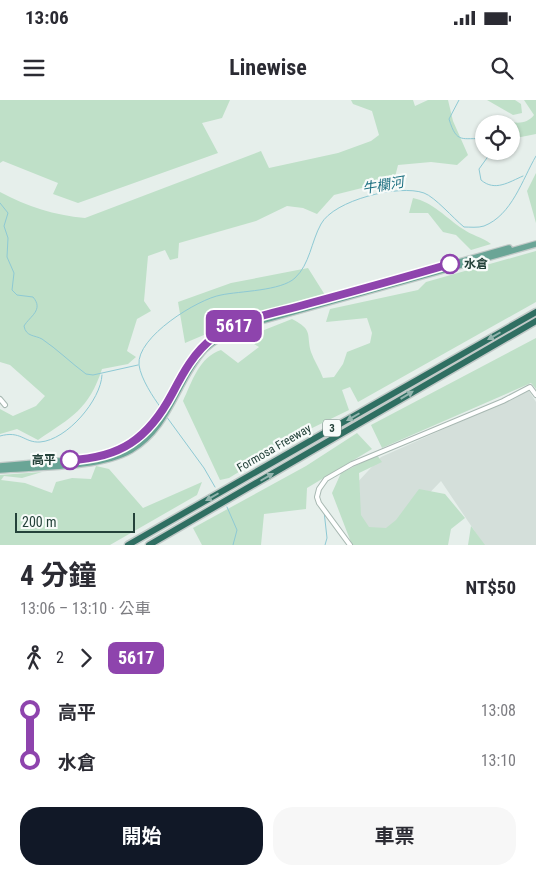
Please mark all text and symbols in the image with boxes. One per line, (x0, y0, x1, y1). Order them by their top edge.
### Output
text: 13:06 (25, 6, 69, 29)
icon: menu (20, 54, 48, 82)
icon: search (488, 54, 516, 82)
text: Linewise (229, 55, 307, 80)
map controls (475, 115, 520, 160)
button: locate (475, 115, 520, 160)
water label: 牛欄河 (361, 173, 408, 197)
marker: 水倉 (440, 254, 460, 274)
place label: 水倉 (464, 257, 488, 271)
line badge: 5617 (199, 310, 269, 342)
text: 5617 (216, 315, 252, 336)
one-way arrow (486, 332, 501, 340)
one-way arrow (401, 390, 414, 399)
one-way arrow (346, 412, 359, 421)
road number: 3 (323, 419, 341, 436)
street label: Formosa Freeway (234, 421, 314, 475)
marker: 高平 (60, 450, 80, 470)
place label: 高平 (32, 453, 56, 467)
one-way arrow (260, 472, 273, 481)
one-way arrow (205, 493, 218, 502)
scale bar (15, 510, 135, 533)
text: 200 m (22, 514, 57, 530)
text: 4 分鐘 (20, 559, 97, 592)
text: NT$50 (466, 576, 516, 599)
text: 13:06 – 13:10 · 公車 (20, 599, 150, 618)
icon: walk (20, 644, 48, 672)
icon: forward (72, 644, 100, 672)
text: 5617 (118, 647, 154, 668)
text: 2 (56, 648, 64, 667)
text: 高平 (58, 701, 96, 724)
text: 13:08 (481, 701, 516, 720)
text: 水倉 (58, 751, 96, 774)
text: 13:10 (481, 751, 516, 770)
button: 開始 (20, 807, 263, 865)
button: 車票 (273, 807, 516, 865)

